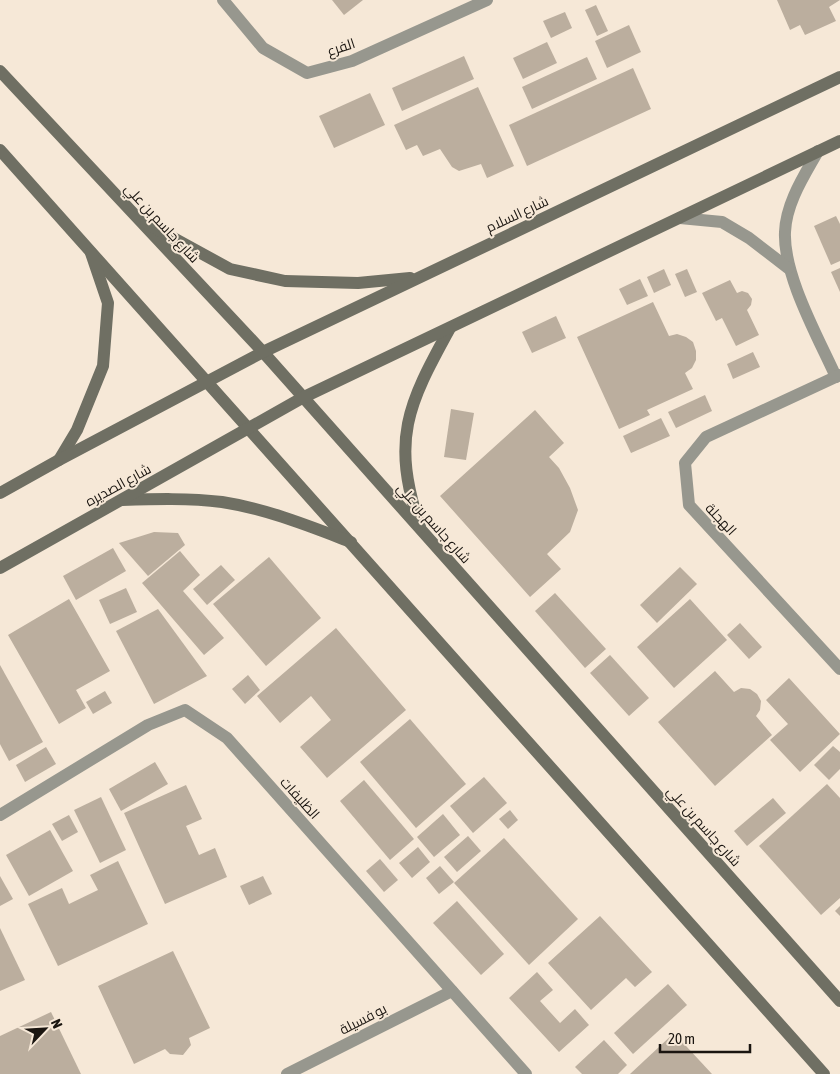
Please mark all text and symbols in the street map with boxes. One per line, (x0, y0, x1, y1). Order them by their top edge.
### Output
street label: الفرع (325, 35, 357, 60)
street label: شارع جاسم بن علي (118, 180, 203, 269)
street label: شارع السلام (483, 193, 552, 237)
street label: شارع الصديره (83, 461, 154, 510)
street label: شارع جاسم بن علي (391, 480, 474, 569)
street label: الهجلة (702, 500, 740, 538)
street label: الظليفات (277, 774, 323, 822)
street label: شارع جاسم بن علي (661, 783, 744, 872)
street label: بو فسيلة (337, 1000, 389, 1038)
north arrow (20, 1004, 70, 1054)
text: N (48, 1016, 66, 1031)
scale bar (660, 1022, 750, 1054)
text: 20 m (668, 1030, 695, 1047)

